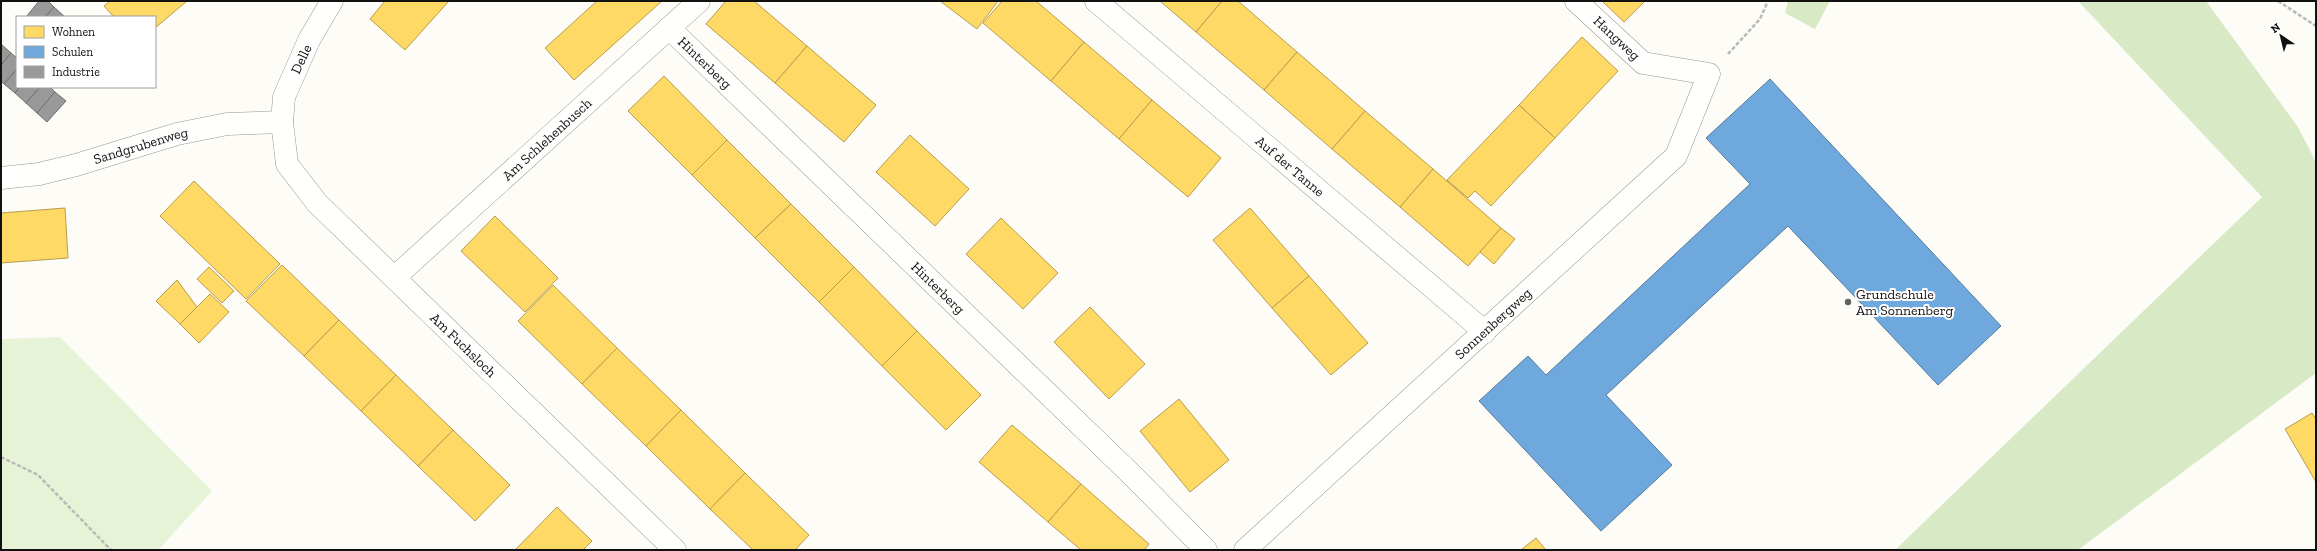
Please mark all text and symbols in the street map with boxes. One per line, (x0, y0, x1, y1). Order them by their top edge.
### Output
street label: Hangweg (1590, 12, 1644, 64)
legend (16, 16, 156, 88)
north arrow (2261, 16, 2301, 56)
text: N (2268, 20, 2283, 36)
text: Wohnen (52, 25, 95, 39)
street label: Hinterberg (674, 33, 735, 93)
street label: Delle (287, 41, 316, 77)
text: Schulen (52, 45, 93, 59)
text: Industrie (52, 65, 100, 79)
street label: Am Schlehenbusch (499, 95, 595, 184)
street label: Sandgrubenweg (91, 124, 190, 168)
street label: Auf der Tanne (1252, 133, 1328, 201)
street label: Hinterberg (907, 258, 968, 318)
street label: Sonnenbergweg (1451, 284, 1535, 363)
place label: Grundschule Am Sonnenberg (1856, 286, 1954, 319)
marker: Grundschule Am Sonnenberg (1843, 297, 1853, 307)
street label: Am Fuchsloch (426, 309, 500, 381)

